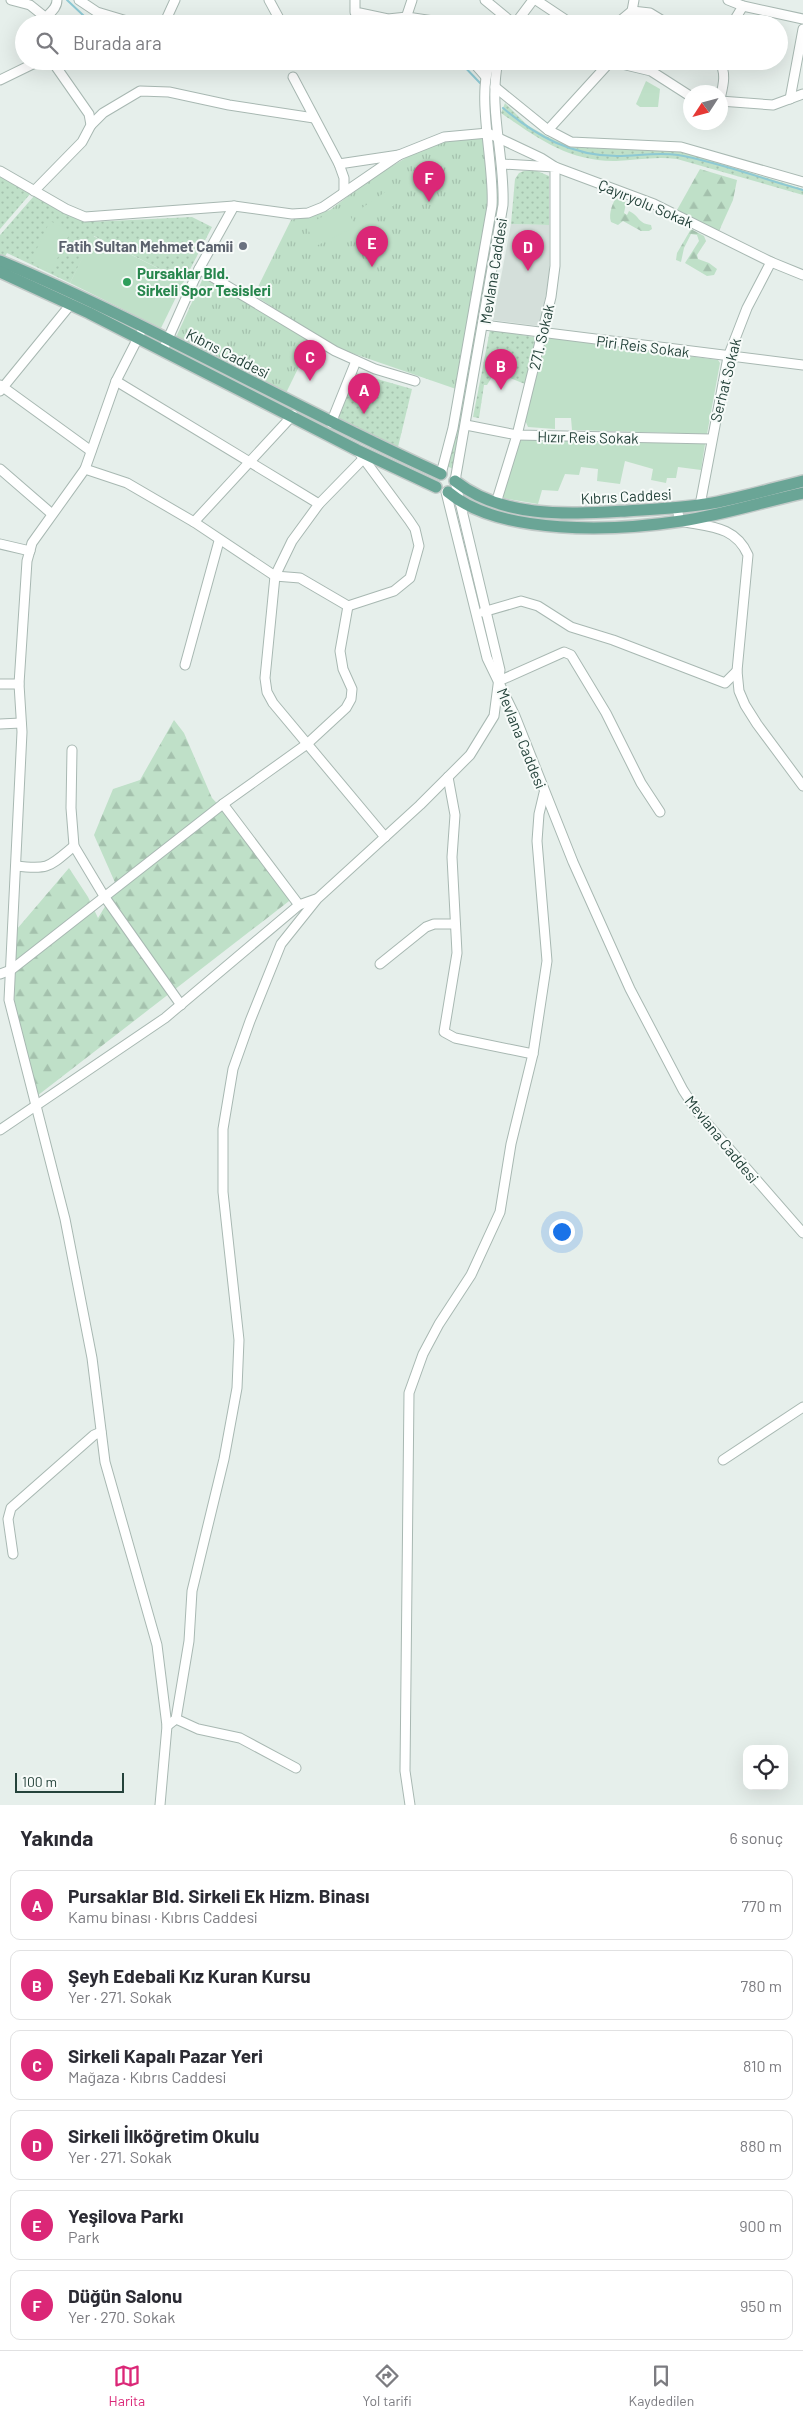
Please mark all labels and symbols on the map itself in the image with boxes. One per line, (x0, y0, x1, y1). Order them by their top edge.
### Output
north arrow (683, 85, 728, 130)
pin: F (413, 161, 445, 202)
street label: Çayıryolu Sokak (596, 175, 697, 231)
street label: Mevlana Caddesi (476, 217, 510, 325)
pin: E (356, 226, 388, 267)
pin: D (512, 230, 544, 271)
place label: Fatih Sultan Mehmet Camii (59, 237, 233, 255)
marker: Fatih Sultan Mehmet Camii (237, 240, 249, 252)
place label: Pursaklar Bld. Sirkeli Spor Tesisleri (137, 264, 271, 299)
marker: Pursaklar Bld. Sirkeli Spor Tesisleri (121, 276, 133, 288)
street label: 271. Sokak (525, 302, 557, 372)
street label: Kıbrıs Caddesi (184, 324, 272, 382)
street label: Piri Reis Sokak (595, 331, 691, 361)
street label: Serhat Sokak (706, 336, 744, 424)
pin: C (294, 340, 326, 381)
pin: B (485, 349, 517, 390)
pin: A (348, 373, 380, 414)
street label: Hızır Reis Sokak (537, 427, 639, 447)
street label: Kıbrıs Caddesi (580, 485, 672, 507)
street label: Mevlana Caddesi (494, 685, 550, 791)
street label: Mevlana Caddesi (681, 1092, 763, 1186)
your location (549, 1219, 575, 1245)
scale bar (15, 1770, 124, 1793)

